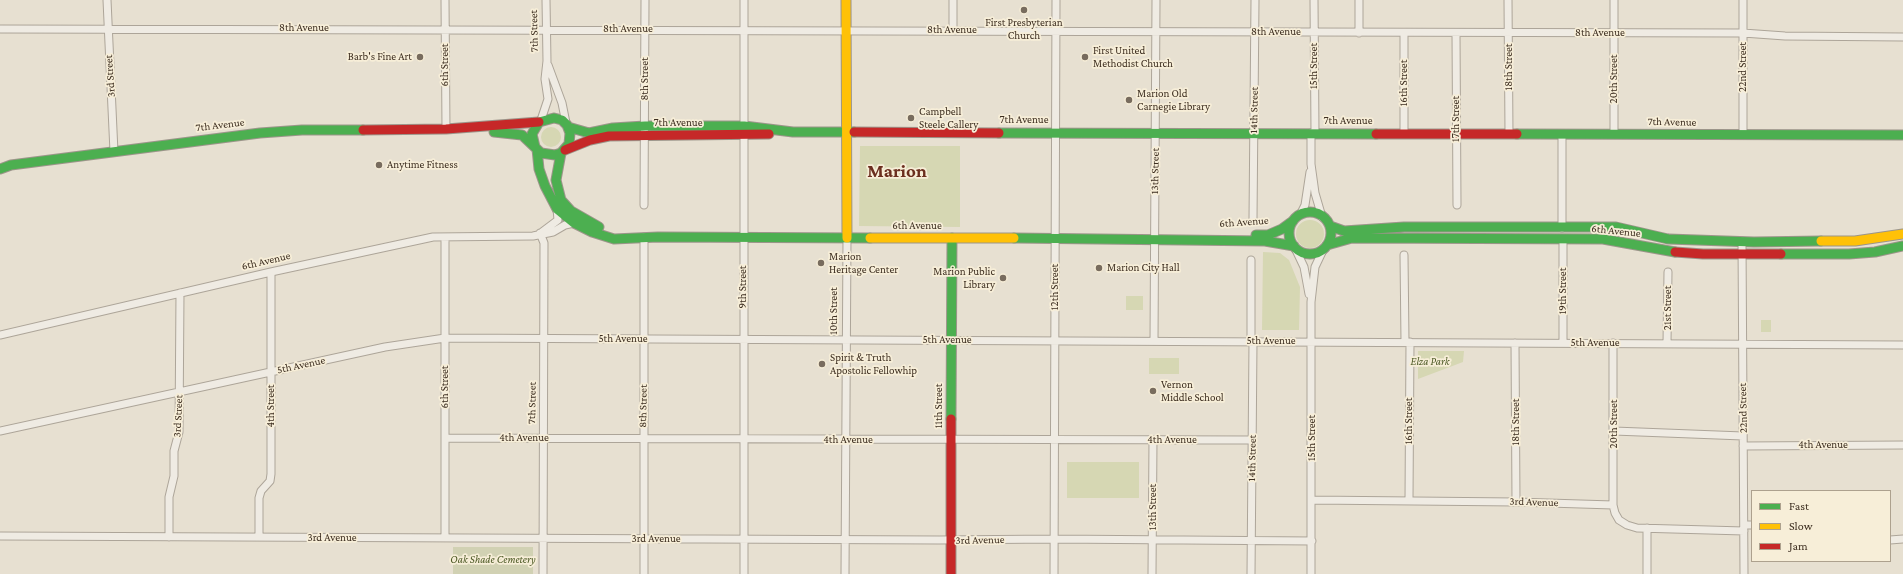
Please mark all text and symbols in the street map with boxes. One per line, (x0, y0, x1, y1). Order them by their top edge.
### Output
marker: First Presbyterian Church (1019, 5, 1029, 15)
street label: 7th Street (527, 10, 541, 52)
place label: First Presbyterian Church (985, 16, 1063, 42)
street label: 8th Avenue (279, 21, 329, 35)
street label: 8th Avenue (603, 22, 653, 36)
street label: 8th Avenue (927, 23, 977, 37)
street label: 8th Avenue (1251, 25, 1301, 39)
street label: 8th Avenue (1575, 26, 1625, 40)
street label: 22nd Street (1736, 42, 1750, 92)
street label: 15th Street (1307, 43, 1321, 89)
street label: 6th Street (438, 44, 452, 86)
place label: First United Methodist Church (1093, 44, 1173, 70)
street label: 18th Street (1502, 44, 1516, 90)
place label: Barb's Fine Art (348, 50, 412, 64)
marker: Barb's Fine Art (415, 52, 425, 62)
marker: First United Methodist Church (1080, 52, 1090, 62)
street label: 3rd Street (102, 54, 118, 98)
street label: 20th Street (1607, 55, 1621, 103)
street label: 8th Street (638, 57, 652, 101)
street label: 16th Street (1397, 60, 1411, 106)
place label: Marion Old Carnegie Library (1137, 87, 1210, 113)
street label: 14th Street (1247, 87, 1261, 133)
marker: Marion Old Carnegie Library (1124, 95, 1134, 105)
street label: 17th Street (1449, 96, 1463, 142)
place label: Campbell Steele Callery (919, 105, 978, 131)
marker: Campbell Steele Callery (906, 113, 916, 123)
street label: 7th Avenue (999, 113, 1049, 127)
street label: 7th Avenue (1323, 114, 1373, 128)
street label: 7th Avenue (195, 115, 245, 135)
street label: 7th Avenue (1647, 115, 1697, 129)
street label: 7th Avenue (653, 116, 703, 130)
street label: 13th Street (1148, 148, 1162, 194)
place label: Anytime Fitness (387, 158, 458, 172)
marker: Anytime Fitness (374, 160, 384, 170)
district label: Marion (867, 160, 927, 182)
street label: 6th Avenue (1219, 214, 1269, 230)
street label: 6th Avenue (892, 219, 942, 233)
street label: 6th Avenue (1591, 222, 1641, 240)
street label: 6th Avenue (240, 249, 292, 273)
place label: Marion Heritage Center (829, 250, 898, 276)
marker: Marion Heritage Center (816, 258, 826, 268)
place label: Marion City Hall (1107, 261, 1180, 275)
marker: Marion City Hall (1094, 263, 1104, 273)
street label: 12th Street (1048, 264, 1062, 310)
place label: Marion Public Library (933, 265, 995, 291)
street label: 9th Street (736, 266, 750, 308)
street label: 19th Street (1556, 268, 1570, 314)
marker: Marion Public Library (998, 273, 1008, 283)
street label: 21st Street (1661, 286, 1675, 330)
street label: 10th Street (827, 287, 841, 335)
street label: 5th Avenue (598, 332, 648, 346)
street label: 5th Avenue (922, 333, 972, 347)
street label: 5th Avenue (1246, 334, 1296, 348)
street label: 5th Avenue (1570, 336, 1620, 350)
place label: Spirit & Truth Apostolic Fellowhip (830, 351, 917, 377)
street label: 5th Avenue (276, 353, 326, 377)
park label: Elza Park (1410, 355, 1450, 369)
marker: Spirit & Truth Apostolic Fellowhip (817, 359, 827, 369)
street label: 6th Street (438, 366, 452, 408)
place label: Vernon Middle School (1161, 378, 1224, 404)
street label: 7th Street (525, 382, 539, 424)
street label: 22nd Street (1736, 383, 1750, 433)
street label: 4th Street (264, 384, 278, 428)
street label: 8th Street (636, 384, 650, 428)
street label: 11th Street (932, 384, 946, 428)
marker: Vernon Middle School (1148, 386, 1158, 396)
street label: 3rd Street (170, 394, 186, 438)
street label: 16th Street (1402, 398, 1416, 444)
street label: 18th Street (1509, 399, 1523, 445)
street label: 20th Street (1607, 400, 1621, 448)
street label: 15th Street (1305, 415, 1319, 461)
street label: 4th Avenue (499, 431, 549, 445)
street label: 4th Avenue (823, 433, 873, 447)
street label: 4th Avenue (1147, 433, 1197, 447)
street label: 14th Street (1245, 435, 1259, 481)
street label: 4th Avenue (1798, 438, 1848, 452)
street label: 13th Street (1146, 484, 1160, 530)
legend (1751, 490, 1891, 562)
street label: 3rd Avenue (1509, 495, 1559, 509)
text: Fast (1789, 499, 1809, 513)
text: Slow (1789, 519, 1813, 533)
street label: 3rd Avenue (307, 531, 357, 545)
street label: 3rd Avenue (631, 532, 681, 546)
street label: 3rd Avenue (955, 533, 1005, 547)
text: Jam (1789, 539, 1808, 553)
park label: Oak Shade Cemetery (450, 553, 536, 567)

